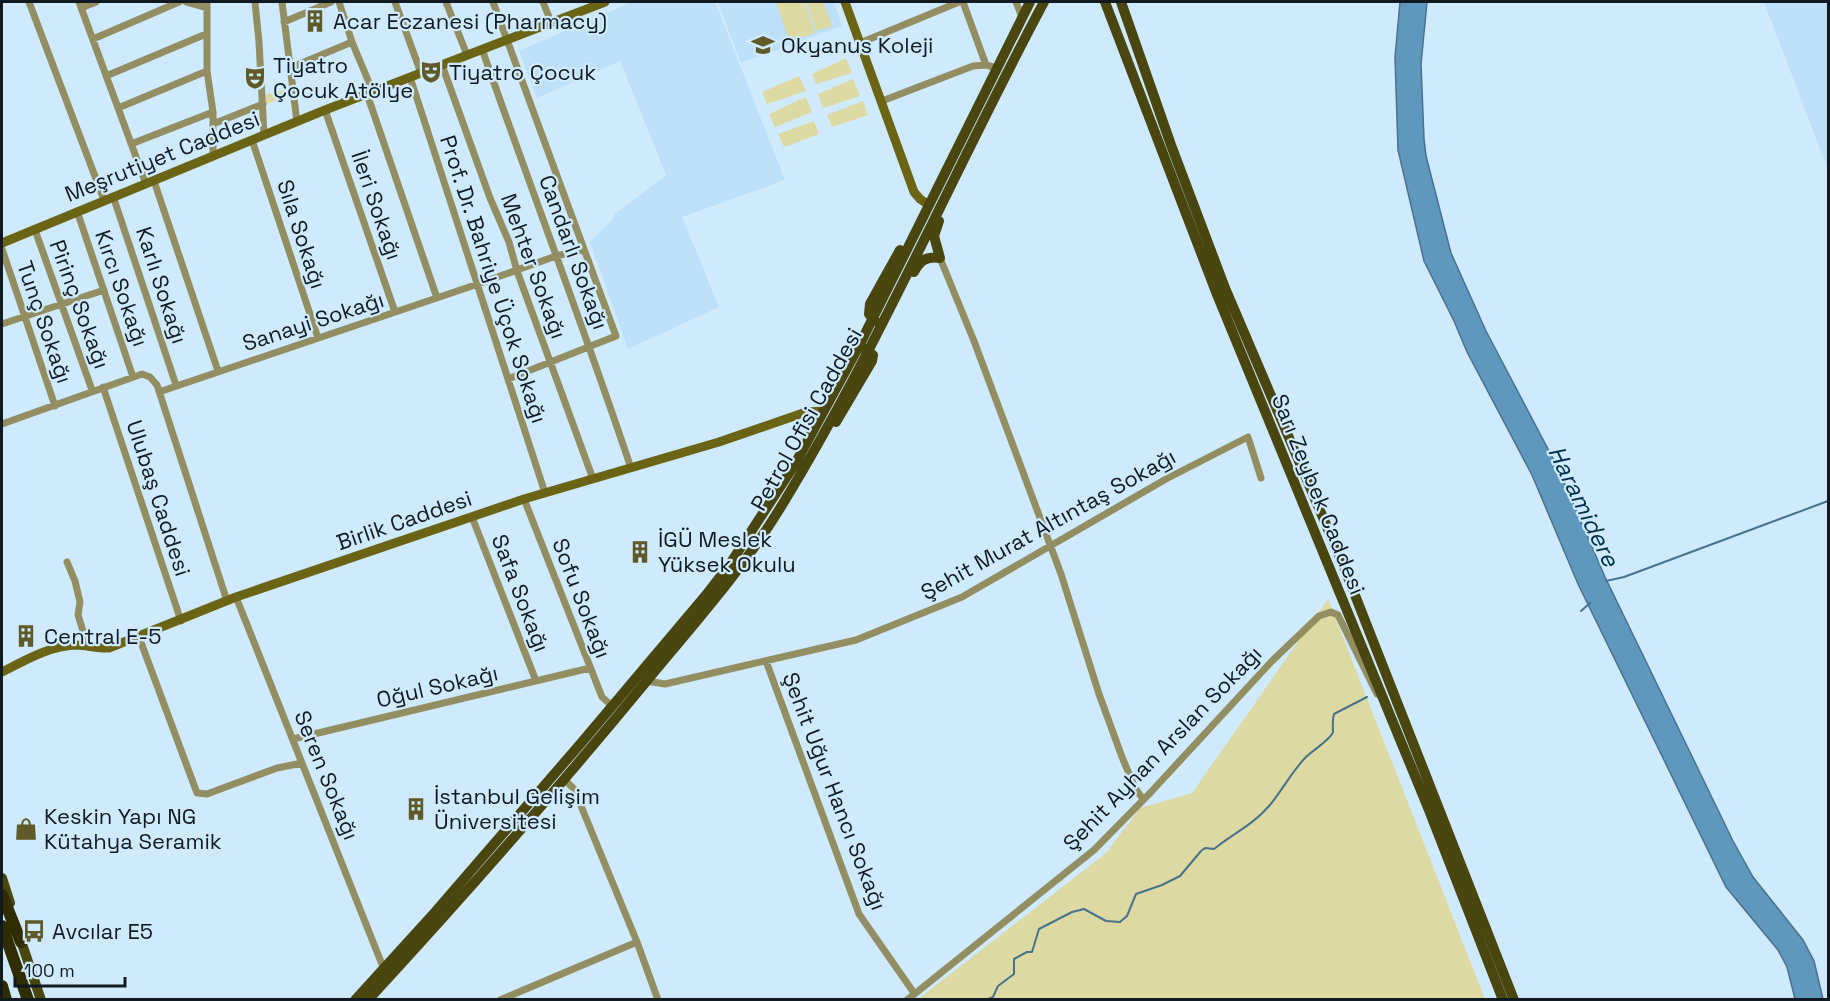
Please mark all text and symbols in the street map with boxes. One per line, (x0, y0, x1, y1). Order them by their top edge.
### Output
place label: Acar Eczanesi (Pharmacy) (333, 7, 607, 35)
building icon: Acar Eczanesi (Pharmacy) (302, 8, 328, 34)
place label: Okyanus Koleji (781, 31, 934, 59)
school or university icon: Okyanus Koleji (750, 32, 776, 58)
place label: Tiyatro Çocuk Atölye (273, 51, 413, 104)
place label: Tiyatro Çocuk (449, 58, 596, 86)
theatre icon: Tiyatro Çocuk (418, 59, 444, 85)
theatre icon: Tiyatro Çocuk Atölye (242, 65, 268, 91)
street label: Meşrutiyet Caddesi (61, 104, 263, 208)
street label: Prof. Dr. Bahriye Üçok Sokağı (434, 131, 554, 427)
street label: İleri Sokağı (345, 147, 409, 263)
street label: Candarlı Sokağı (533, 171, 615, 333)
street label: Sıla Sokağı (271, 176, 333, 292)
street label: Mehter Sokağı (495, 190, 573, 342)
street label: Karlı Sokağı (130, 223, 194, 347)
street label: Kırcı Sokağı (89, 226, 155, 350)
street label: Pirinç Sokağı (44, 236, 116, 372)
street label: Tunç Sokağı (11, 257, 79, 387)
street label: Sanayi Sokağı (239, 285, 387, 357)
street label: Petrol Ofisi Caddesi (744, 323, 868, 515)
street label: Sarı Zeybek Caddesi (1266, 390, 1372, 598)
street label: Ulubaş Caddesi (121, 416, 197, 580)
water label: Haramidere (1541, 440, 1627, 572)
street label: Şehit Murat Altıntaş Sokağı (916, 442, 1180, 606)
street label: Birlik Caddesi (333, 484, 475, 556)
place label: İGÜ Meslek Yüksek Okulu (658, 525, 796, 578)
street label: Safa Sokağı (486, 530, 556, 656)
street label: Sofu Sokağı (546, 534, 618, 662)
building icon: İGÜ Meslek Yüksek Okulu (627, 539, 653, 565)
place label: Central E-5 (44, 622, 162, 650)
building icon: Central E-5 (13, 623, 39, 649)
street label: Şehit Ayhan Arslan Sokağı (1057, 640, 1267, 856)
street label: Oğul Sokağı (374, 658, 500, 714)
street label: Şehit Uğur Hancı Sokağı (777, 668, 893, 914)
street label: Seren Sokağı (288, 706, 366, 844)
place label: İstanbul Gelişim Üniversitesi (434, 782, 600, 835)
building icon: İstanbul Gelişim Üniversitesi (403, 796, 429, 822)
place label: Keskin Yapı NG Kütahya Seramik (44, 802, 222, 855)
shop icon: Keskin Yapı NG Kütahya Seramik (13, 816, 39, 842)
place label: Avcılar E5 (52, 917, 153, 945)
bus stop icon: Avcılar E5 (21, 918, 47, 944)
scale bar (15, 950, 124, 988)
text: 100 m (24, 959, 75, 982)

